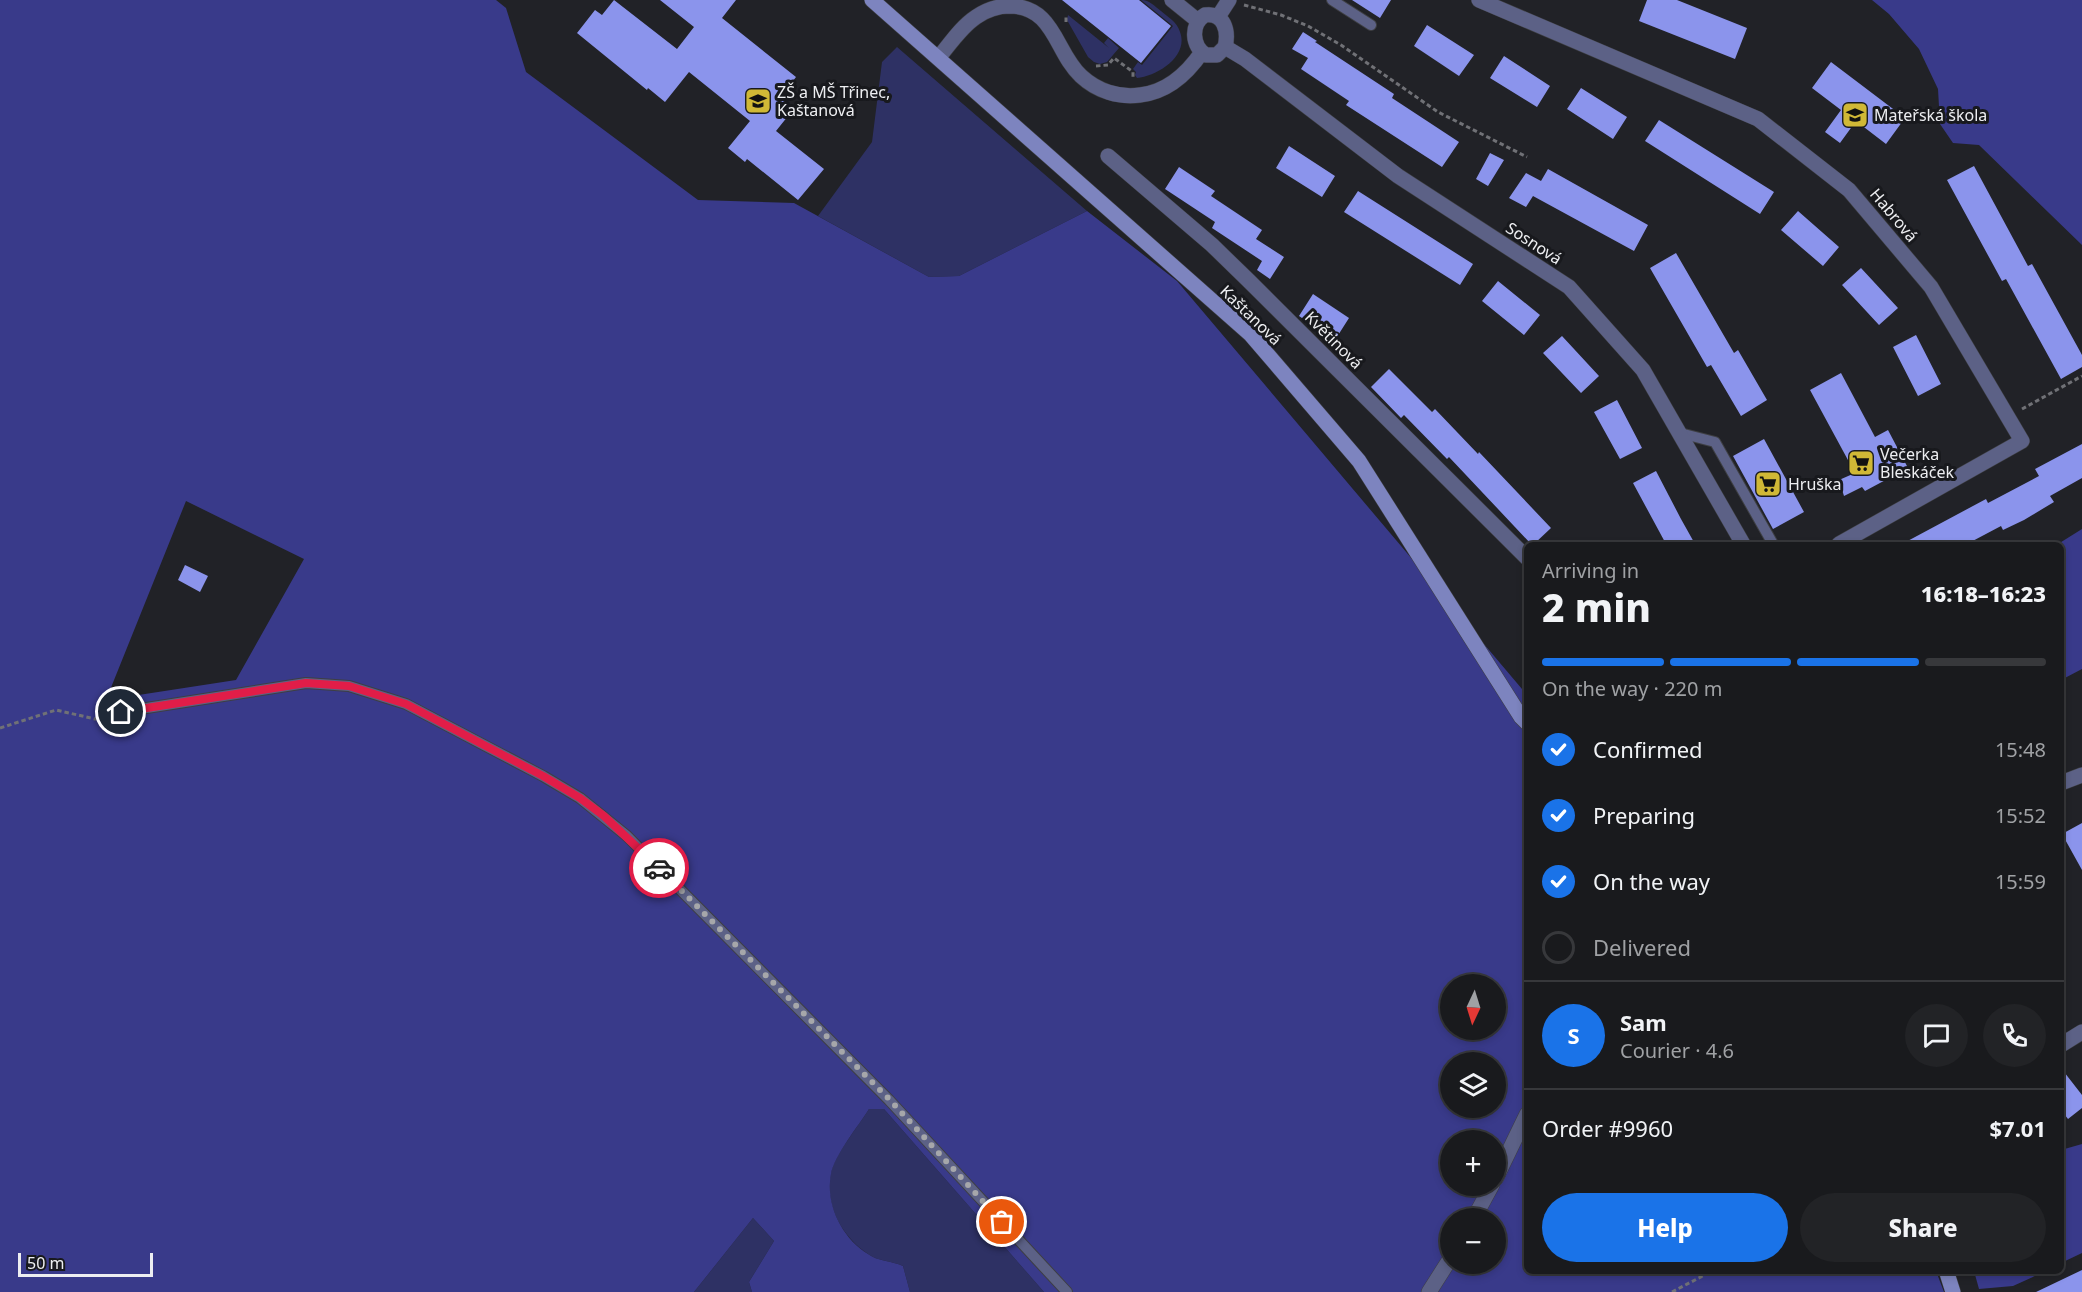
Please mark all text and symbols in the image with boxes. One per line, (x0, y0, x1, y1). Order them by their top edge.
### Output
place label: ZŠ a MŠ Třinec, Kaštanová (777, 81, 890, 121)
school or university icon: ZŠ a MŠ Třinec, Kaštanová (743, 86, 773, 116)
school or university icon: Mateřská škola (1840, 100, 1870, 130)
place label: Mateřská škola (1874, 104, 1987, 126)
street label: Habrová (1865, 184, 1923, 246)
street label: Sosnová (1502, 217, 1566, 269)
street label: Kaštanová (1215, 280, 1287, 350)
street label: Květinová (1300, 306, 1368, 374)
place label: Večerka Bleskáček (1880, 443, 1954, 483)
supermarket icon: Večerka Bleskáček (1846, 448, 1876, 478)
supermarket icon: Hruška (1753, 469, 1783, 499)
place label: Hruška (1788, 473, 1842, 495)
text: Arriving in (1542, 557, 1639, 584)
text: 16:18–16:23 (1921, 578, 2046, 608)
text: 2 min (1542, 580, 1651, 633)
text: On the way · 220 m (1542, 675, 1722, 702)
pin (95, 686, 146, 737)
icon: home (104, 695, 137, 728)
icon: check (1542, 733, 1575, 766)
text: Confirmed (1593, 734, 1703, 764)
text: 15:48 (1995, 736, 2046, 763)
icon: check (1542, 799, 1575, 832)
text: Preparing (1593, 800, 1695, 830)
text: 15:52 (1995, 802, 2046, 829)
courier (629, 838, 689, 898)
icon: car (643, 852, 676, 885)
icon: check (1542, 865, 1575, 898)
text: On the way (1593, 866, 1710, 896)
text: 15:59 (1995, 868, 2046, 895)
text: Delivered (1593, 932, 1691, 962)
north arrow (1440, 974, 1506, 1040)
map controls (1440, 974, 1506, 1274)
button: chat (1905, 1004, 1968, 1067)
button: phone (1983, 1004, 2046, 1067)
text: Sam (1620, 1007, 1667, 1037)
text: S (1567, 1020, 1580, 1050)
text: Courier · 4.6 (1620, 1037, 1734, 1064)
button: layers (1440, 1052, 1506, 1118)
text: Order #9960 (1542, 1113, 1673, 1143)
text: $7.01 (1989, 1113, 2046, 1143)
button: + (1440, 1130, 1506, 1196)
button: Help (1542, 1193, 1788, 1262)
button: Share (1800, 1193, 2046, 1262)
pin (976, 1196, 1027, 1247)
icon: bag (985, 1205, 1018, 1238)
button: − (1440, 1208, 1506, 1274)
scale bar (18, 1250, 153, 1278)
text: 50 m (27, 1252, 64, 1274)

